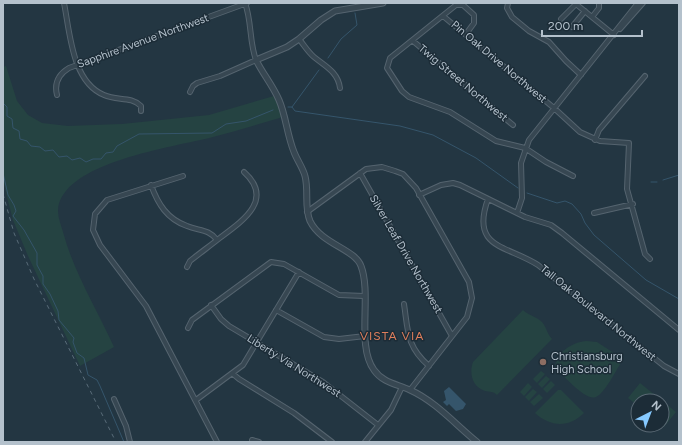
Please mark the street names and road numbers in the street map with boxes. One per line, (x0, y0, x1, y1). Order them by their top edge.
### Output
street label: Sapphire Avenue Northwest (75, 11, 211, 71)
street label: Pin Oak Drive Northwest (449, 18, 549, 106)
street label: Twig Street Northwest (416, 42, 510, 124)
street label: Silver Leaf Drive Northwest (367, 192, 445, 316)
street label: Tall Oak Boulevard Northwest (538, 262, 658, 364)
street label: Liberty Via Northwest (245, 332, 343, 400)

